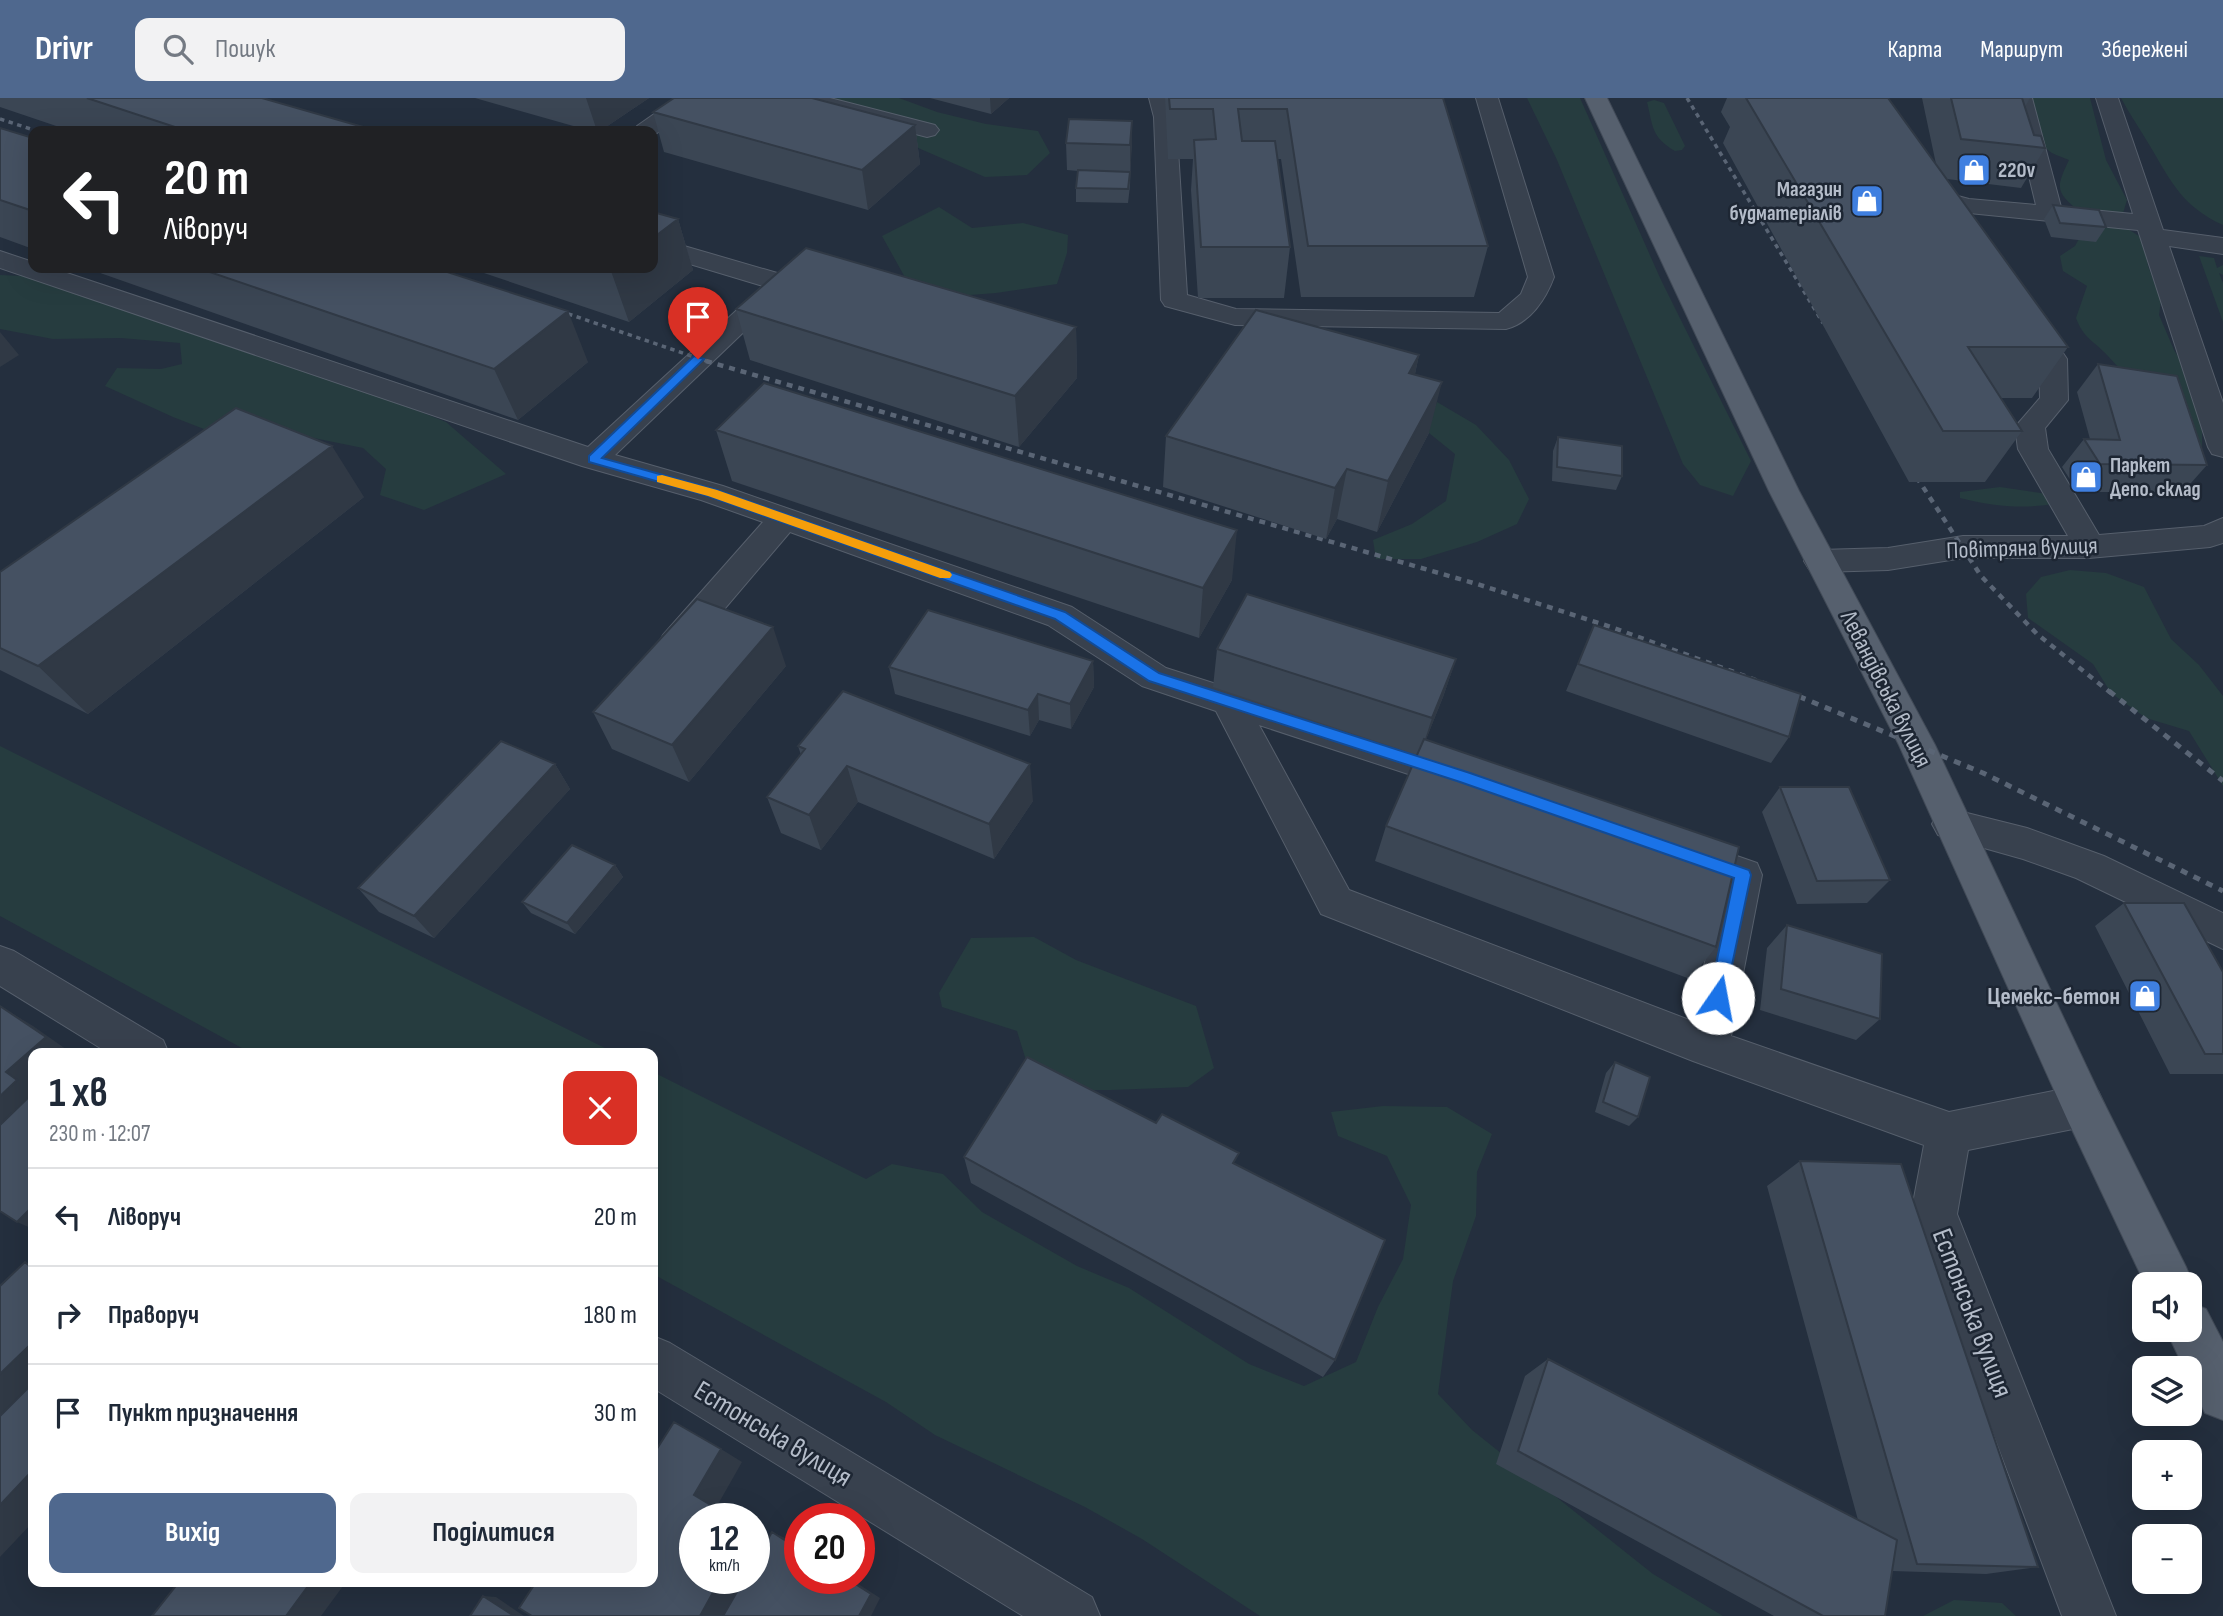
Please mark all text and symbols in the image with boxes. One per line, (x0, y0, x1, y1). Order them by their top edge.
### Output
search box (135, 18, 625, 81)
text: Drivr (35, 29, 93, 69)
icon: search (159, 30, 197, 68)
text: Пошук (215, 34, 275, 65)
text: Карта (1888, 35, 1942, 64)
text: Маршрут (1980, 35, 2063, 64)
text: Збережені (2101, 35, 2188, 64)
text: 20 m (164, 150, 249, 209)
shop icon: 220v (1955, 151, 1993, 189)
icon: left (49, 154, 140, 245)
place label: 220v (1998, 158, 2035, 183)
place label: Магазин будматеріалів (1730, 177, 1842, 226)
shop icon: Магазин будматеріалів (1848, 182, 1886, 220)
text: Ліворуч (164, 210, 248, 249)
pin (668, 287, 728, 359)
icon: arrive (679, 298, 717, 336)
place label: Паркет Депо. склад (2110, 453, 2201, 502)
shop icon: Паркет Депо. склад (2067, 458, 2105, 496)
street label: Повітряна вулиця (1946, 531, 2098, 565)
street label: Левандівська вулиця (1834, 605, 1938, 772)
position arrow (1681, 961, 1755, 1035)
shop icon: Цемекс-бетон (2126, 977, 2164, 1015)
place label: Цемекс-бетон (1987, 982, 2120, 1011)
text: 1 хв (49, 1068, 108, 1119)
button: close (563, 1071, 637, 1145)
text: 230 m · 12:07 (49, 1120, 150, 1148)
icon: left (49, 1198, 87, 1236)
text: Ліворуч (108, 1202, 181, 1233)
text: 20 m (594, 1202, 637, 1233)
street label: Естонська вулиця (1925, 1224, 2019, 1402)
map controls (2132, 1272, 2202, 1594)
button: sound (2132, 1272, 2202, 1342)
icon: right (49, 1296, 87, 1334)
text: Праворуч (108, 1300, 199, 1331)
text: 180 m (584, 1300, 637, 1331)
button: layers (2132, 1356, 2202, 1426)
street label: Естонська вулиця (688, 1374, 858, 1494)
icon: arrive (49, 1394, 87, 1432)
text: Пункт призначення (108, 1398, 298, 1429)
text: 30 m (594, 1398, 637, 1429)
button: + (2132, 1440, 2202, 1510)
button: Вихід (49, 1493, 336, 1573)
button: Поділитися (350, 1493, 637, 1573)
speed limit sign: 20 (784, 1503, 875, 1594)
text: 12 (710, 1518, 739, 1561)
button: − (2132, 1524, 2202, 1594)
text: km/h (709, 1555, 740, 1576)

